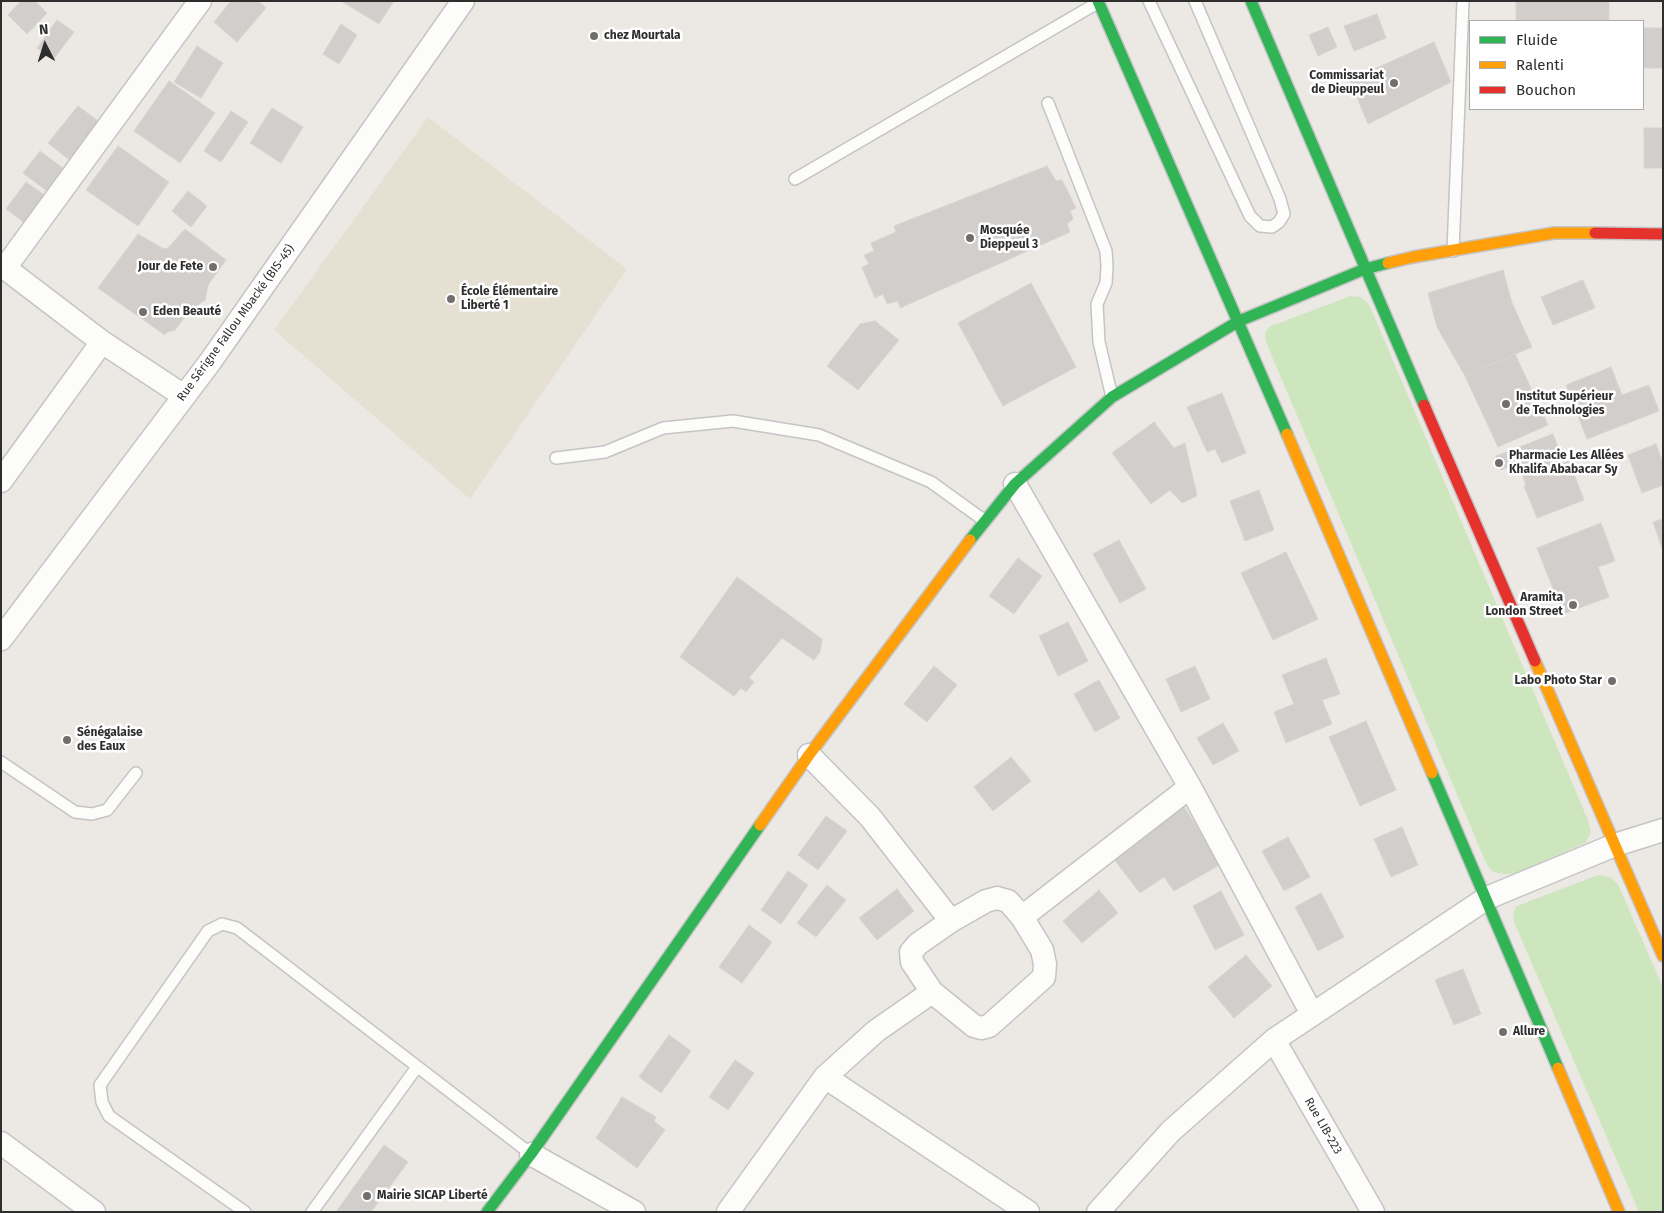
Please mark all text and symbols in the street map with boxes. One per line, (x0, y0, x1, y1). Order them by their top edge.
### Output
north arrow (20, 20, 70, 70)
legend (1469, 20, 1644, 110)
text: N (38, 21, 49, 38)
place label: chez Mourtala (604, 29, 681, 43)
marker: chez Mourtala (588, 30, 600, 42)
text: Fluide (1516, 31, 1558, 49)
text: Ralenti (1516, 56, 1564, 74)
place label: Commissariat de Dieuppeul (1309, 69, 1384, 97)
marker: Commissariat de Dieuppeul (1388, 77, 1400, 89)
text: Bouchon (1516, 81, 1576, 99)
place label: Mosquée Dieppeul 3 (980, 224, 1038, 252)
marker: Mosquée Dieppeul 3 (964, 232, 976, 244)
street label: Rue Sérigne Fallou Mbacké (BIS-45) (174, 242, 298, 404)
place label: Jour de Fete (138, 260, 203, 274)
marker: Jour de Fete (207, 261, 219, 273)
place label: École Élémentaire Liberté 1 (461, 285, 558, 313)
marker: École Élémentaire Liberté 1 (445, 293, 457, 305)
place label: Eden Beauté (153, 305, 221, 319)
marker: Eden Beauté (137, 306, 149, 318)
place label: Institut Supérieur de Technologies (1516, 390, 1613, 418)
marker: Institut Supérieur de Technologies (1500, 398, 1512, 410)
place label: Pharmacie Les Allées Khalifa Ababacar Sy (1509, 449, 1624, 477)
marker: Pharmacie Les Allées Khalifa Ababacar Sy (1493, 457, 1505, 469)
place label: Aramita London Street (1485, 591, 1563, 619)
marker: Aramita London Street (1567, 599, 1579, 611)
place label: Labo Photo Star (1514, 674, 1602, 688)
marker: Labo Photo Star (1606, 675, 1618, 687)
place label: Sénégalaise des Eaux (77, 726, 143, 754)
marker: Sénégalaise des Eaux (61, 734, 73, 746)
place label: Allure (1513, 1025, 1545, 1039)
marker: Allure (1497, 1026, 1509, 1038)
street label: Rue LIB-223 (1301, 1095, 1345, 1157)
place label: Mairie SICAP Liberté (377, 1189, 488, 1203)
marker: Mairie SICAP Liberté (361, 1190, 373, 1202)

